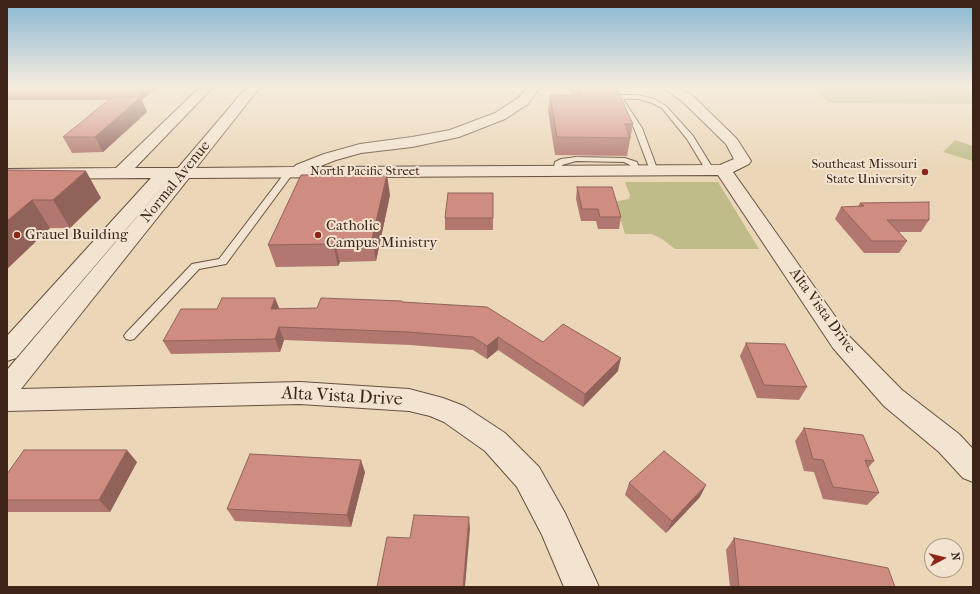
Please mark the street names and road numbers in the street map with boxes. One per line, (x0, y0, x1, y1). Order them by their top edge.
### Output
street label: Normal Avenue (137, 137, 215, 227)
street label: North Pacific Street (310, 164, 420, 180)
street label: Alta Vista Drive (785, 265, 859, 357)
street label: Alta Vista Drive (281, 383, 403, 411)

